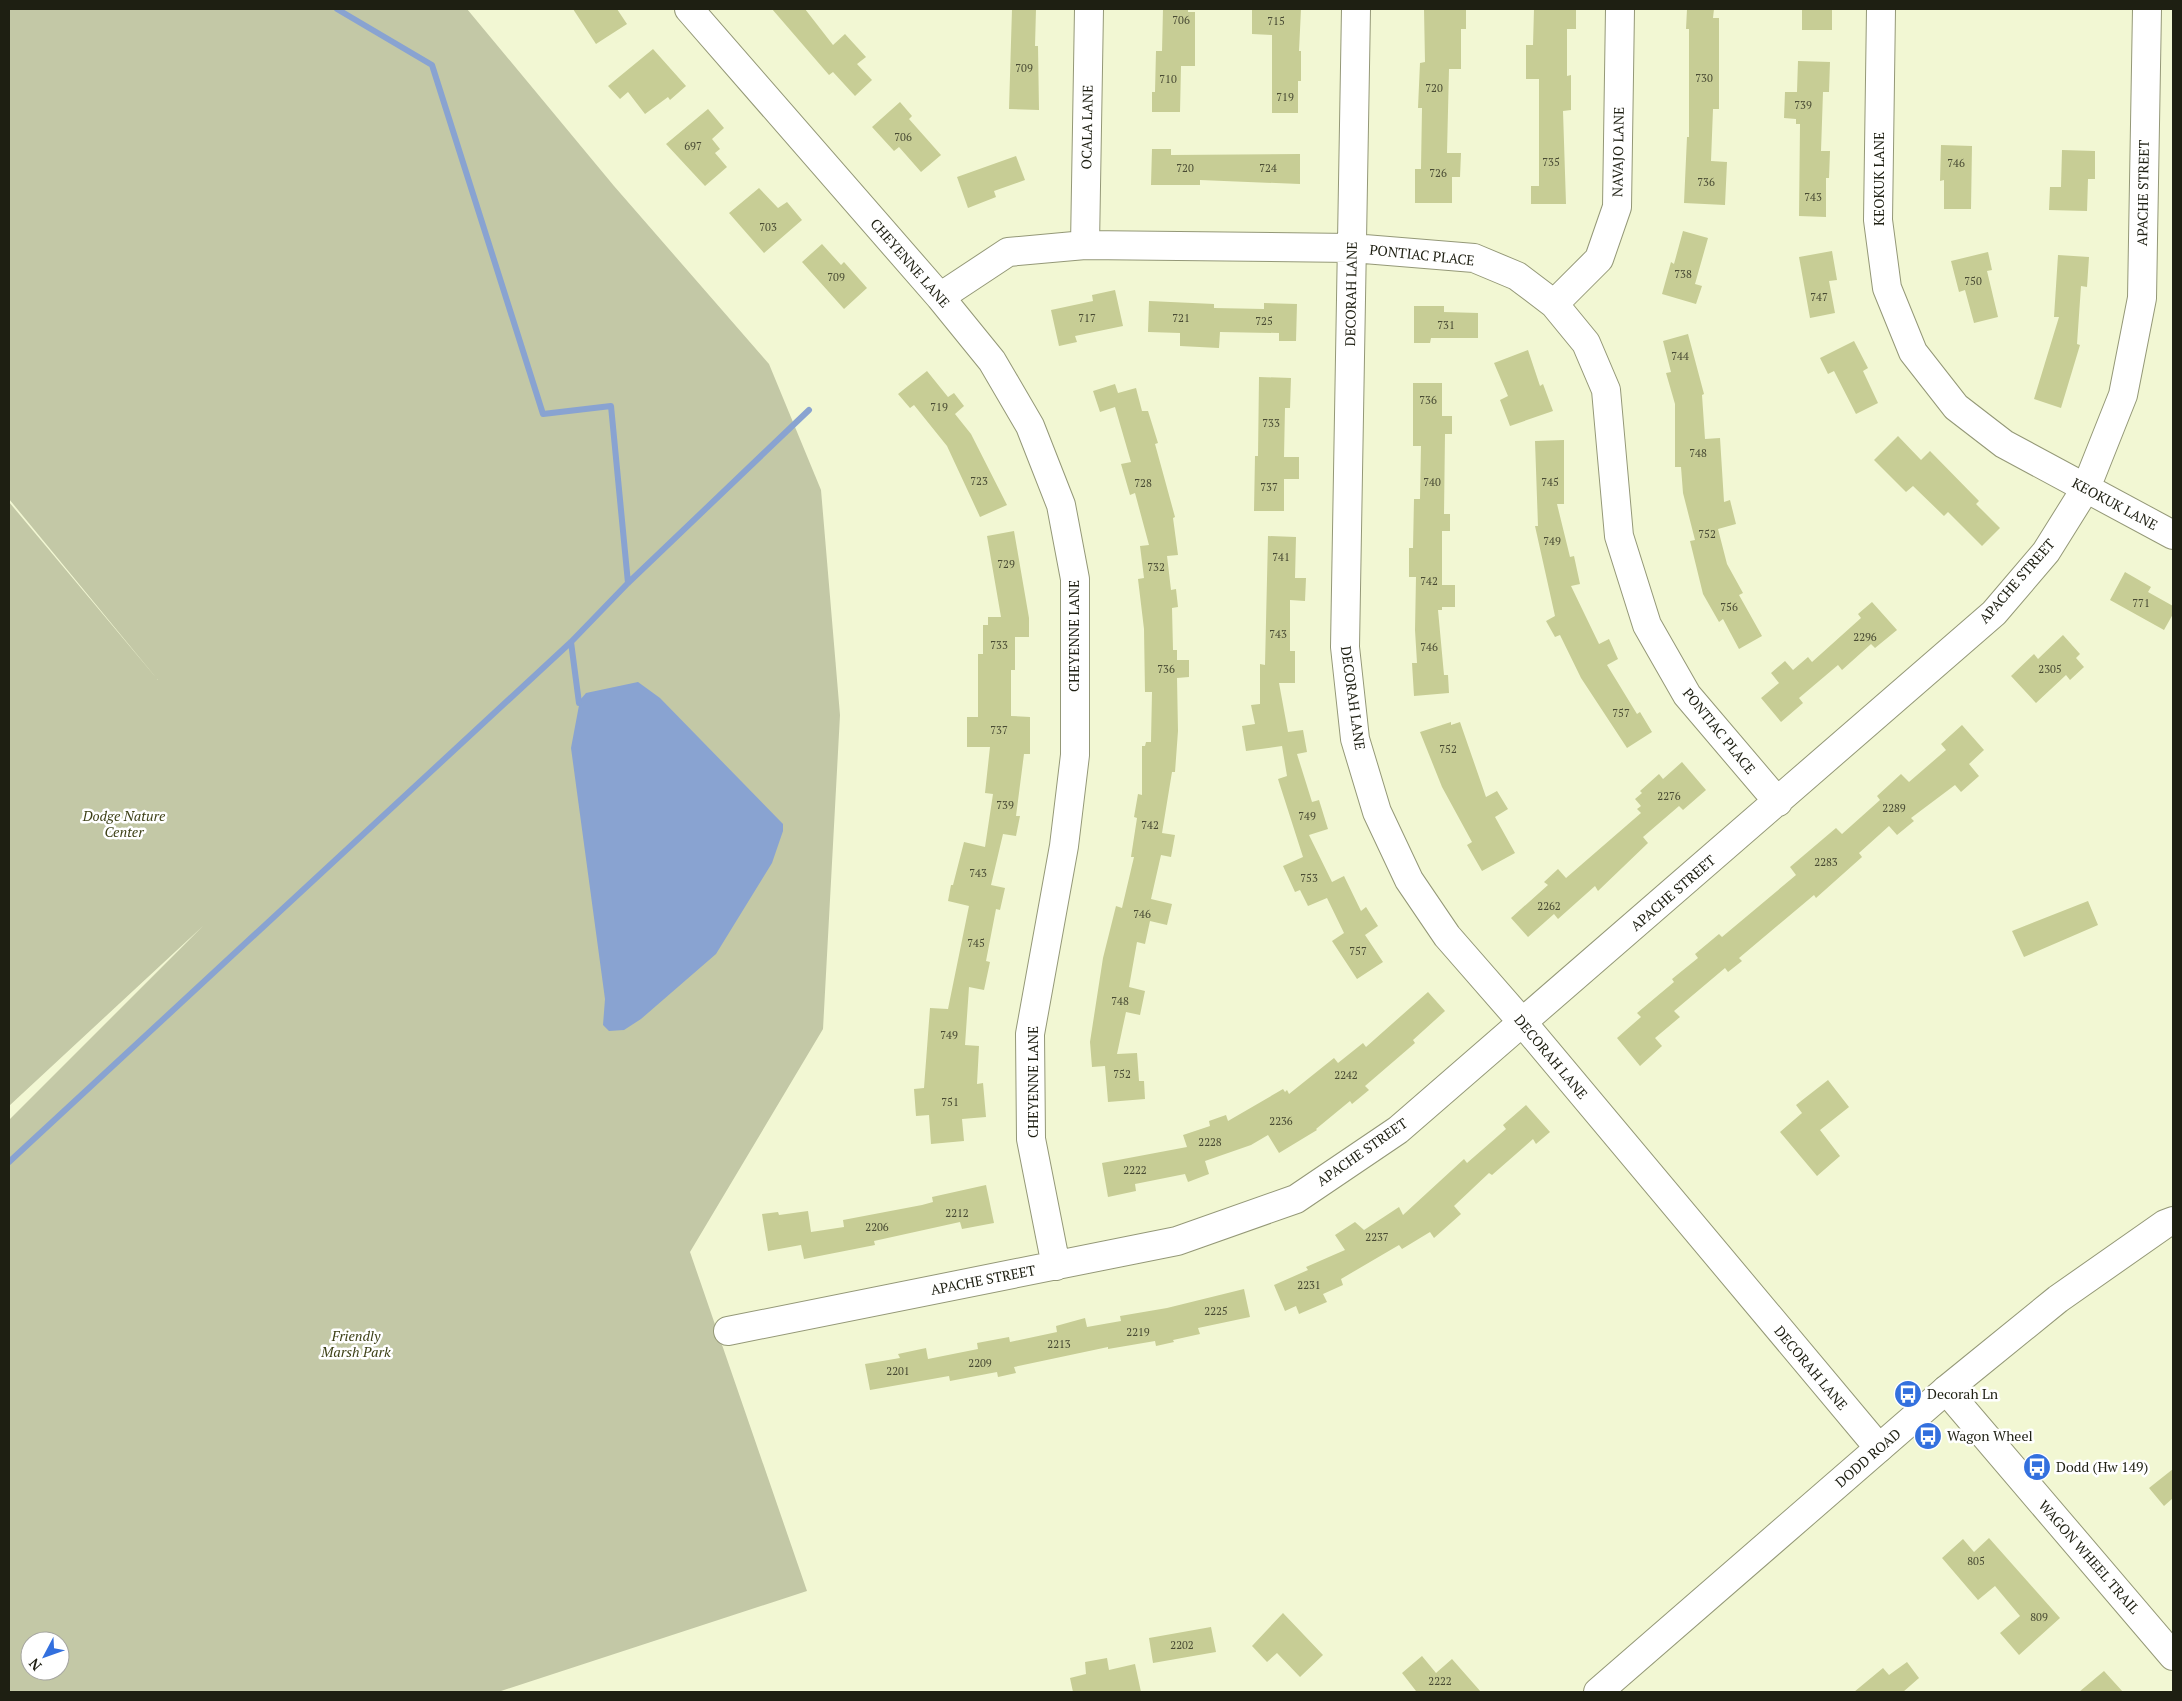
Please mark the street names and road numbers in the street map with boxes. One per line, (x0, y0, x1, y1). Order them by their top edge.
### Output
street label: OCALA LANE (1076, 85, 1097, 169)
street label: NAVAJO LANE (1607, 107, 1628, 197)
street label: KEOKUK LANE (1869, 132, 1888, 226)
street label: APACHE STREET (2132, 139, 2153, 246)
street label: CHEYENNE LANE (866, 214, 954, 311)
street label: PONTIAC PLACE (1369, 240, 1476, 269)
street label: DECORAH LANE (1340, 241, 1361, 347)
street label: KEOKUK LANE (2069, 473, 2161, 534)
street label: APACHE STREET (1975, 534, 2059, 627)
street label: CHEYENNE LANE (1064, 580, 1083, 692)
street label: DECORAH LANE (1337, 645, 1370, 751)
street label: PONTIAC PLACE (1679, 684, 1760, 778)
street label: APACHE STREET (1626, 850, 1719, 935)
street label: DECORAH LANE (1510, 1010, 1592, 1103)
street label: CHEYENNE LANE (1023, 1026, 1042, 1138)
street label: APACHE STREET (1313, 1113, 1411, 1190)
street label: APACHE STREET (929, 1260, 1037, 1299)
street label: DECORAH LANE (1770, 1321, 1852, 1414)
street label: DODD ROAD (1831, 1424, 1905, 1491)
street label: WAGON WHEEL TRAIL (2035, 1496, 2144, 1618)

